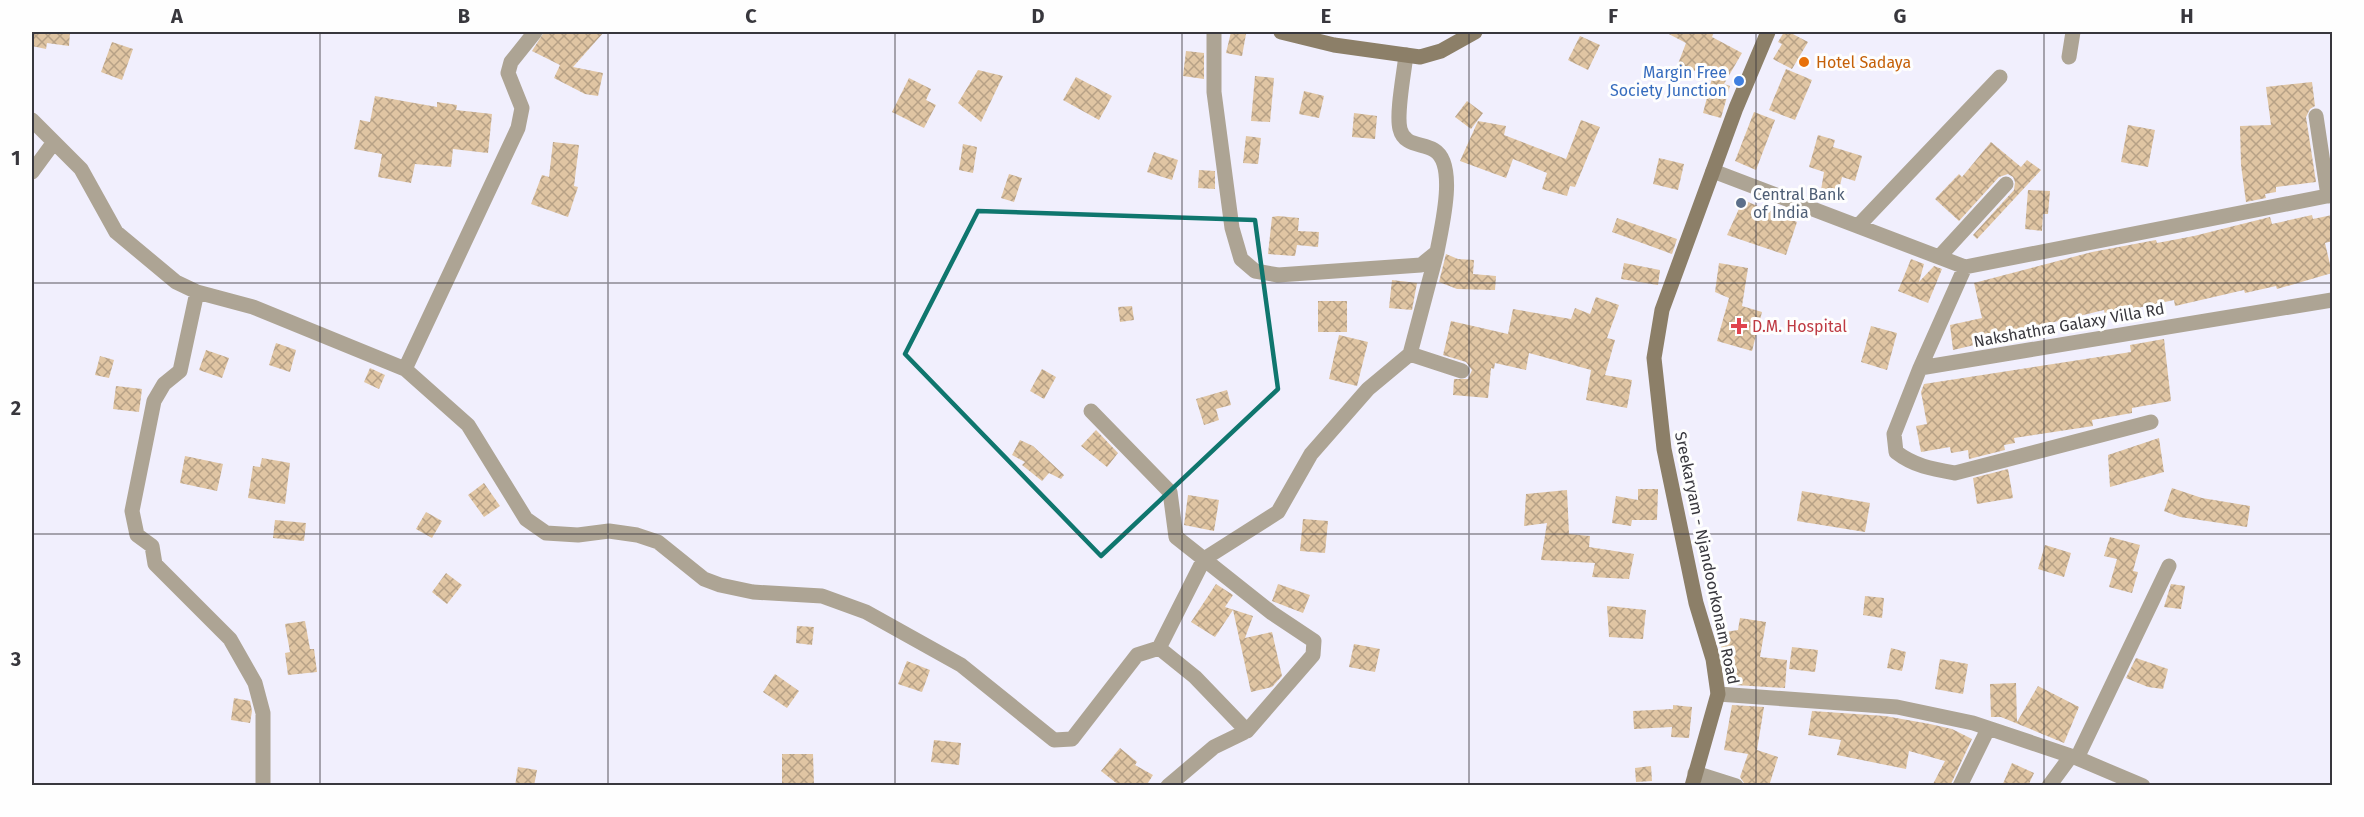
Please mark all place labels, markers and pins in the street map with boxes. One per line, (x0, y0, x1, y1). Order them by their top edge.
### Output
place label: Hotel Sadaya (1816, 53, 1911, 72)
marker: Hotel Sadaya (1797, 55, 1811, 69)
place label: Margin Free Society Junction (1610, 63, 1727, 100)
marker: Margin Free Society Junction (1732, 74, 1746, 88)
place label: Central Bank of India (1753, 185, 1845, 222)
marker: Central Bank of India (1734, 196, 1748, 210)
marker: D.M. Hospital (1730, 317, 1748, 335)
place label: D.M. Hospital (1752, 317, 1847, 336)

